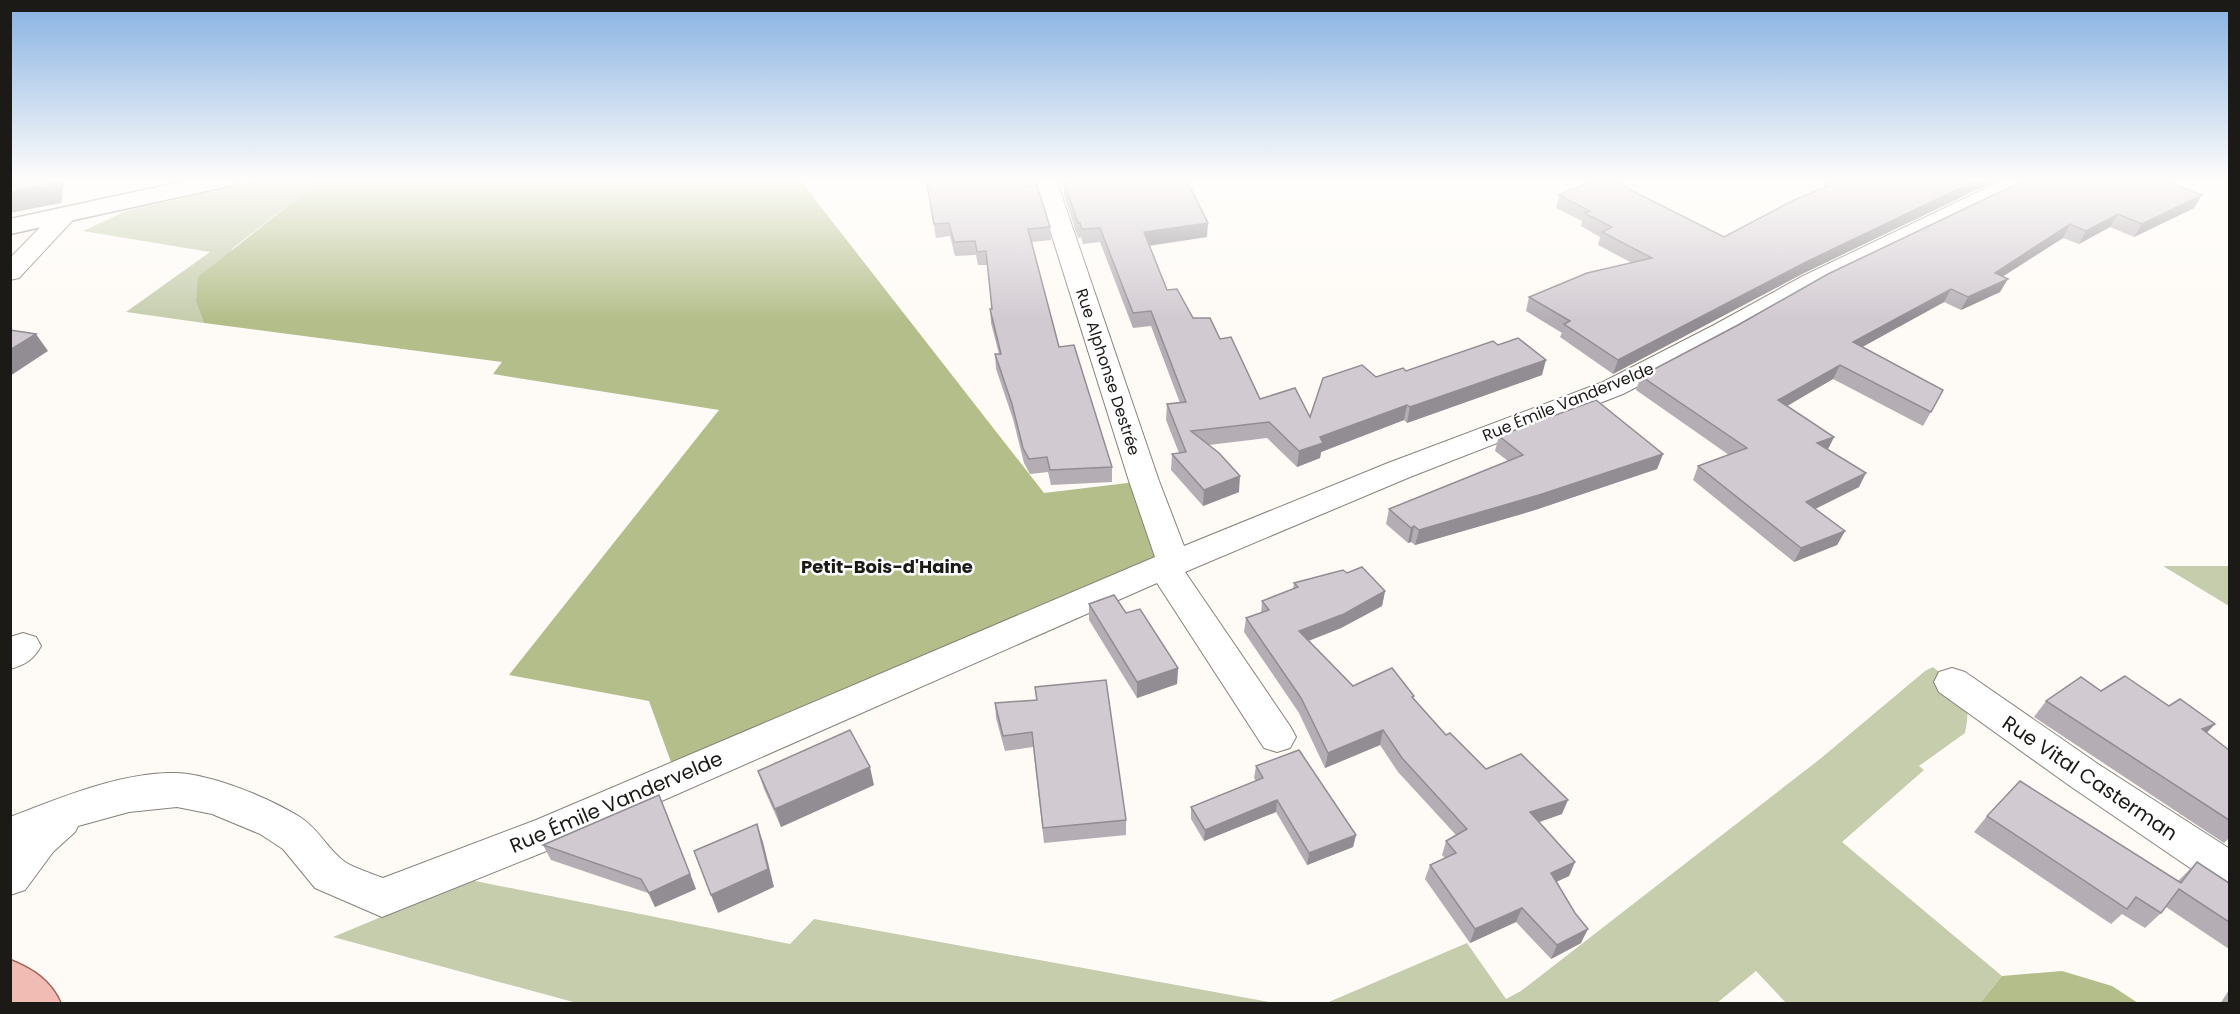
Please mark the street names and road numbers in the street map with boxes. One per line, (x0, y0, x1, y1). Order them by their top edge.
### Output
street label: Rue Alphonse Destrée (1070, 286, 1146, 458)
street label: Rue Émile Vandervelde (1479, 357, 1657, 447)
street label: Rue Vital Casterman (1997, 709, 2183, 847)
street label: Rue Émile Vandervelde (505, 744, 727, 860)

